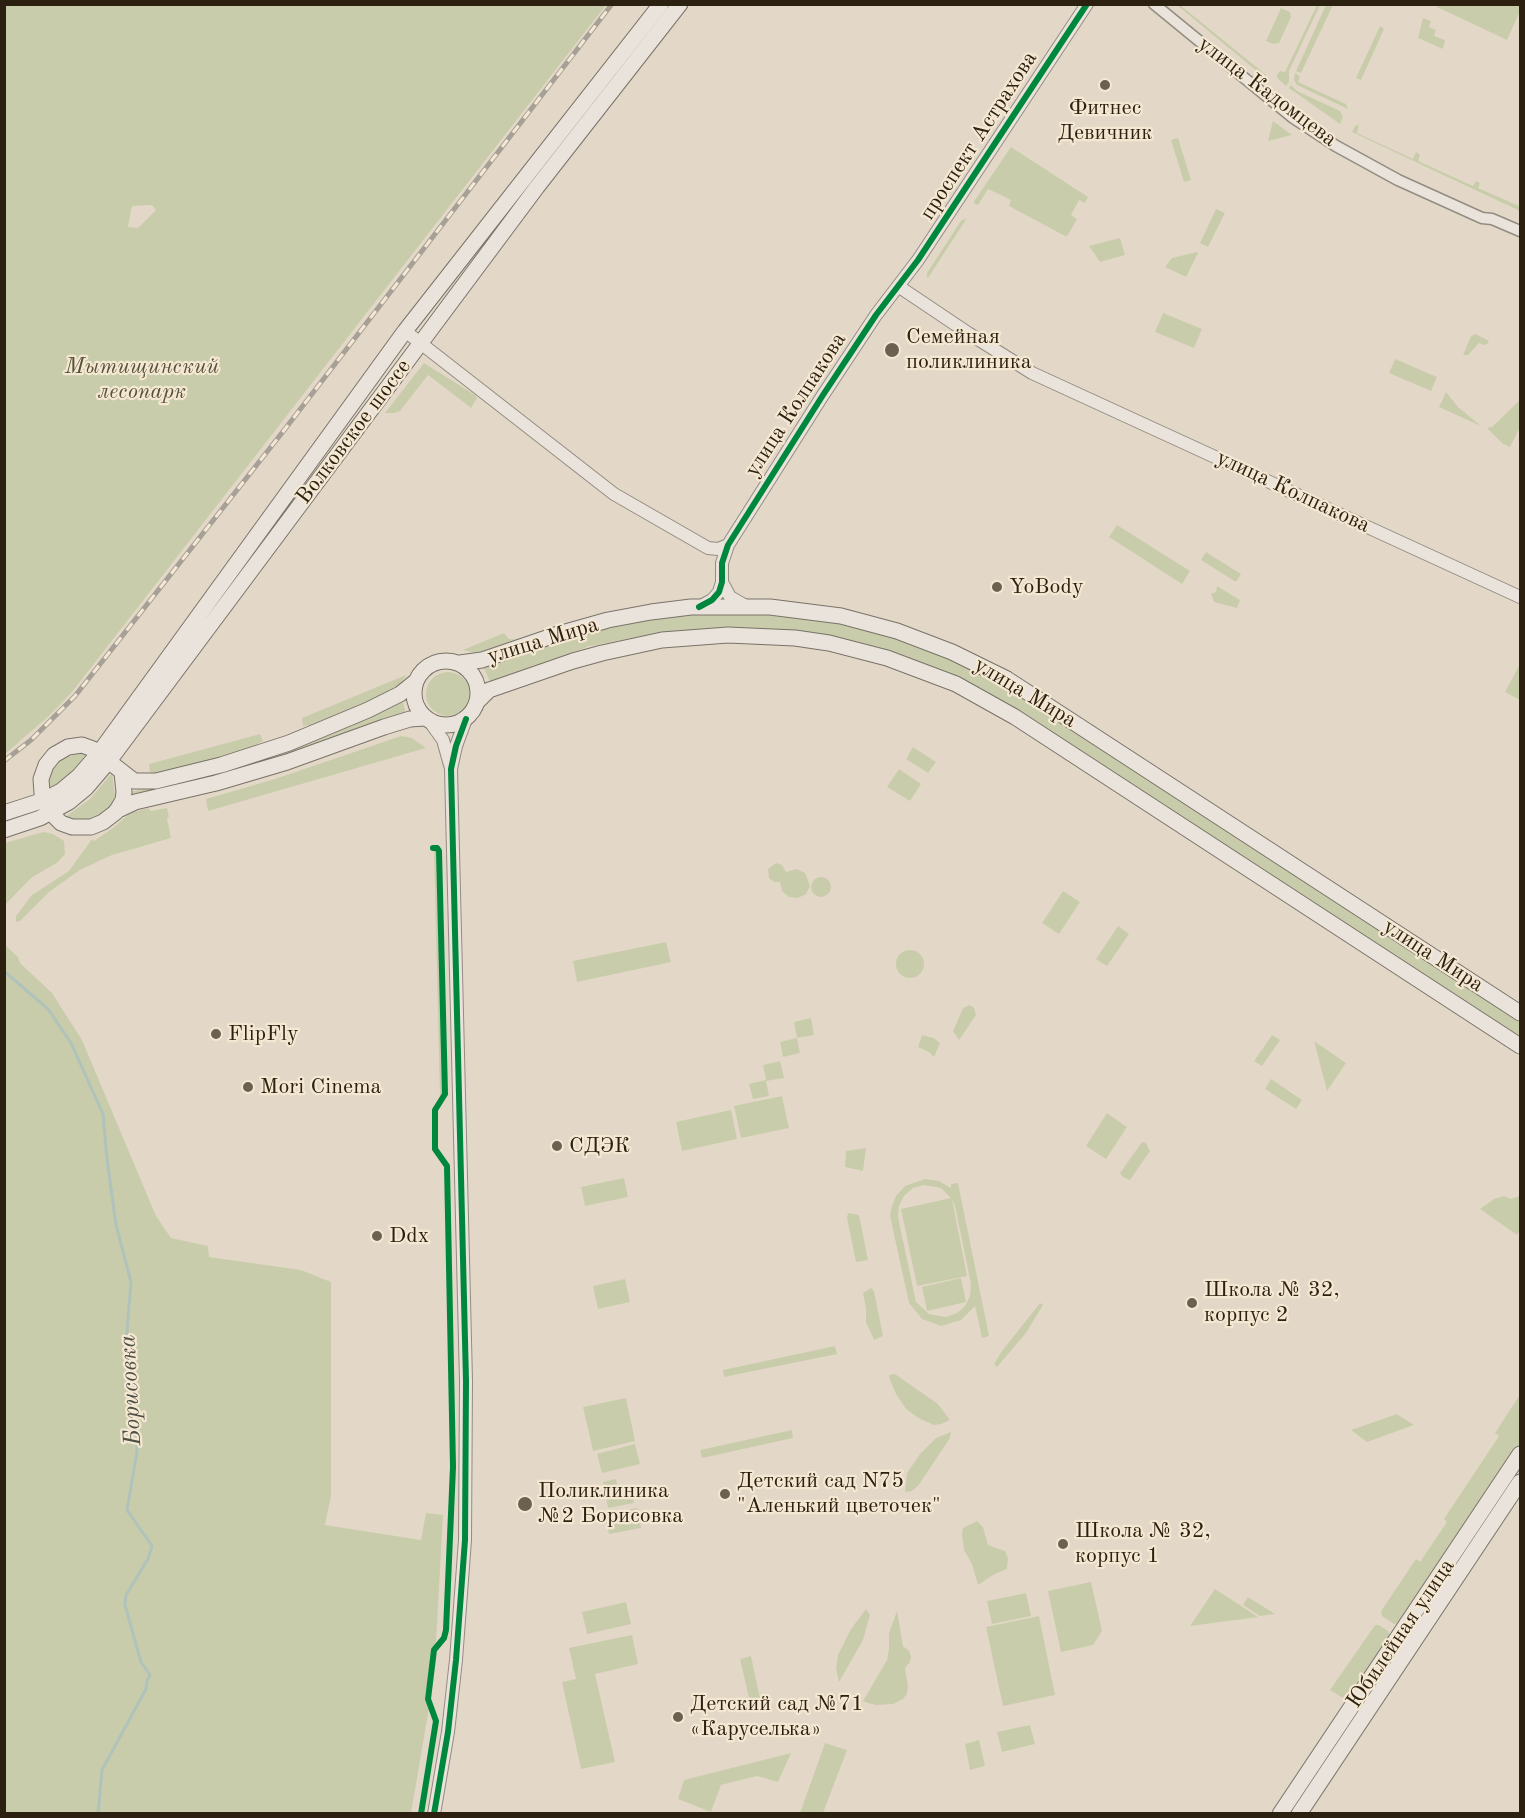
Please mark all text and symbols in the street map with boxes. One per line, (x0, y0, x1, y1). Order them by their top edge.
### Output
street label: улица Кадомцева (1192, 31, 1342, 153)
street label: проспект Астрахова (915, 47, 1043, 225)
marker: Фитнес Девичник (1098, 78, 1112, 92)
place label: Фитнес Девичник (1058, 95, 1152, 146)
place label: Семейная поликлиника (906, 324, 1032, 376)
street label: улица Колпакова (740, 328, 852, 482)
marker: Семейная поликлиника (883, 341, 901, 359)
park label: Мытищинский лесопарк (65, 354, 219, 406)
street label: Волковское шоссе (291, 354, 417, 510)
street label: улица Колпакова (1212, 445, 1374, 539)
place label: YoBody (1009, 574, 1084, 600)
marker: YoBody (990, 580, 1004, 594)
street label: улица Мира (484, 612, 602, 670)
street label: улица Мира (969, 652, 1081, 734)
street label: улица Мира (1378, 914, 1488, 998)
place label: FlipFly (228, 1021, 299, 1047)
marker: FlipFly (209, 1027, 223, 1041)
place label: Mori Cinema (260, 1074, 381, 1100)
marker: Mori Cinema (241, 1080, 255, 1094)
place label: СДЭК (569, 1133, 630, 1159)
marker: СДЭК (550, 1139, 564, 1153)
place label: Ddx (389, 1223, 429, 1249)
marker: Ddx (370, 1229, 384, 1243)
place label: Школа № 32, корпус 2 (1204, 1277, 1340, 1328)
marker: Школа № 32, корпус 2 (1185, 1296, 1199, 1310)
water label: Борисовка (114, 1334, 148, 1446)
place label: Детский сад N75 "Аленький цветочек" (737, 1468, 941, 1520)
place label: Поликлиника №2 Борисовка (538, 1478, 683, 1530)
marker: Детский сад N75 "Аленький цветочек" (718, 1487, 732, 1501)
marker: Поликлиника №2 Борисовка (516, 1495, 534, 1513)
place label: Школа № 32, корпус 1 (1075, 1518, 1211, 1570)
marker: Школа № 32, корпус 1 (1056, 1537, 1070, 1551)
street label: Юбилейная улица (1341, 1554, 1461, 1714)
place label: Детский сад №71 «Каруселька» (690, 1691, 864, 1742)
marker: Детский сад №71 «Каруселька» (671, 1710, 685, 1724)

